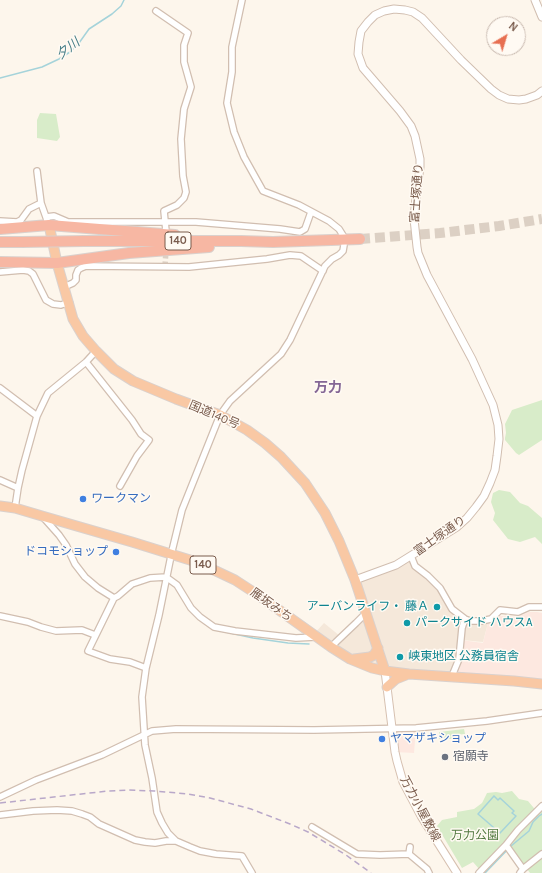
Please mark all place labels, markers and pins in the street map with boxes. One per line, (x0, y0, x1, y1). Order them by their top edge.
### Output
place label: ワークマン (91, 492, 151, 506)
marker: ワークマン (78, 494, 88, 504)
place label: ドコモショップ (24, 545, 108, 559)
marker: ドコモショップ (111, 547, 121, 557)
place label: アーバンライフ・ 藤Ａ (307, 600, 429, 614)
marker: アーバンライフ・ 藤Ａ (432, 602, 442, 612)
place label: パークサイド ハウスA (415, 616, 533, 630)
marker: パークサイド ハウスA (402, 618, 412, 628)
place label: 峡東地区 公務員宿舎 (408, 650, 519, 664)
marker: 峡東地区 公務員宿舎 (395, 652, 405, 662)
place label: ヤマザキショップ (390, 732, 486, 746)
marker: ヤマザキショップ (377, 734, 387, 744)
place label: 宿願寺 (453, 750, 489, 764)
marker: 宿願寺 (440, 752, 450, 762)

